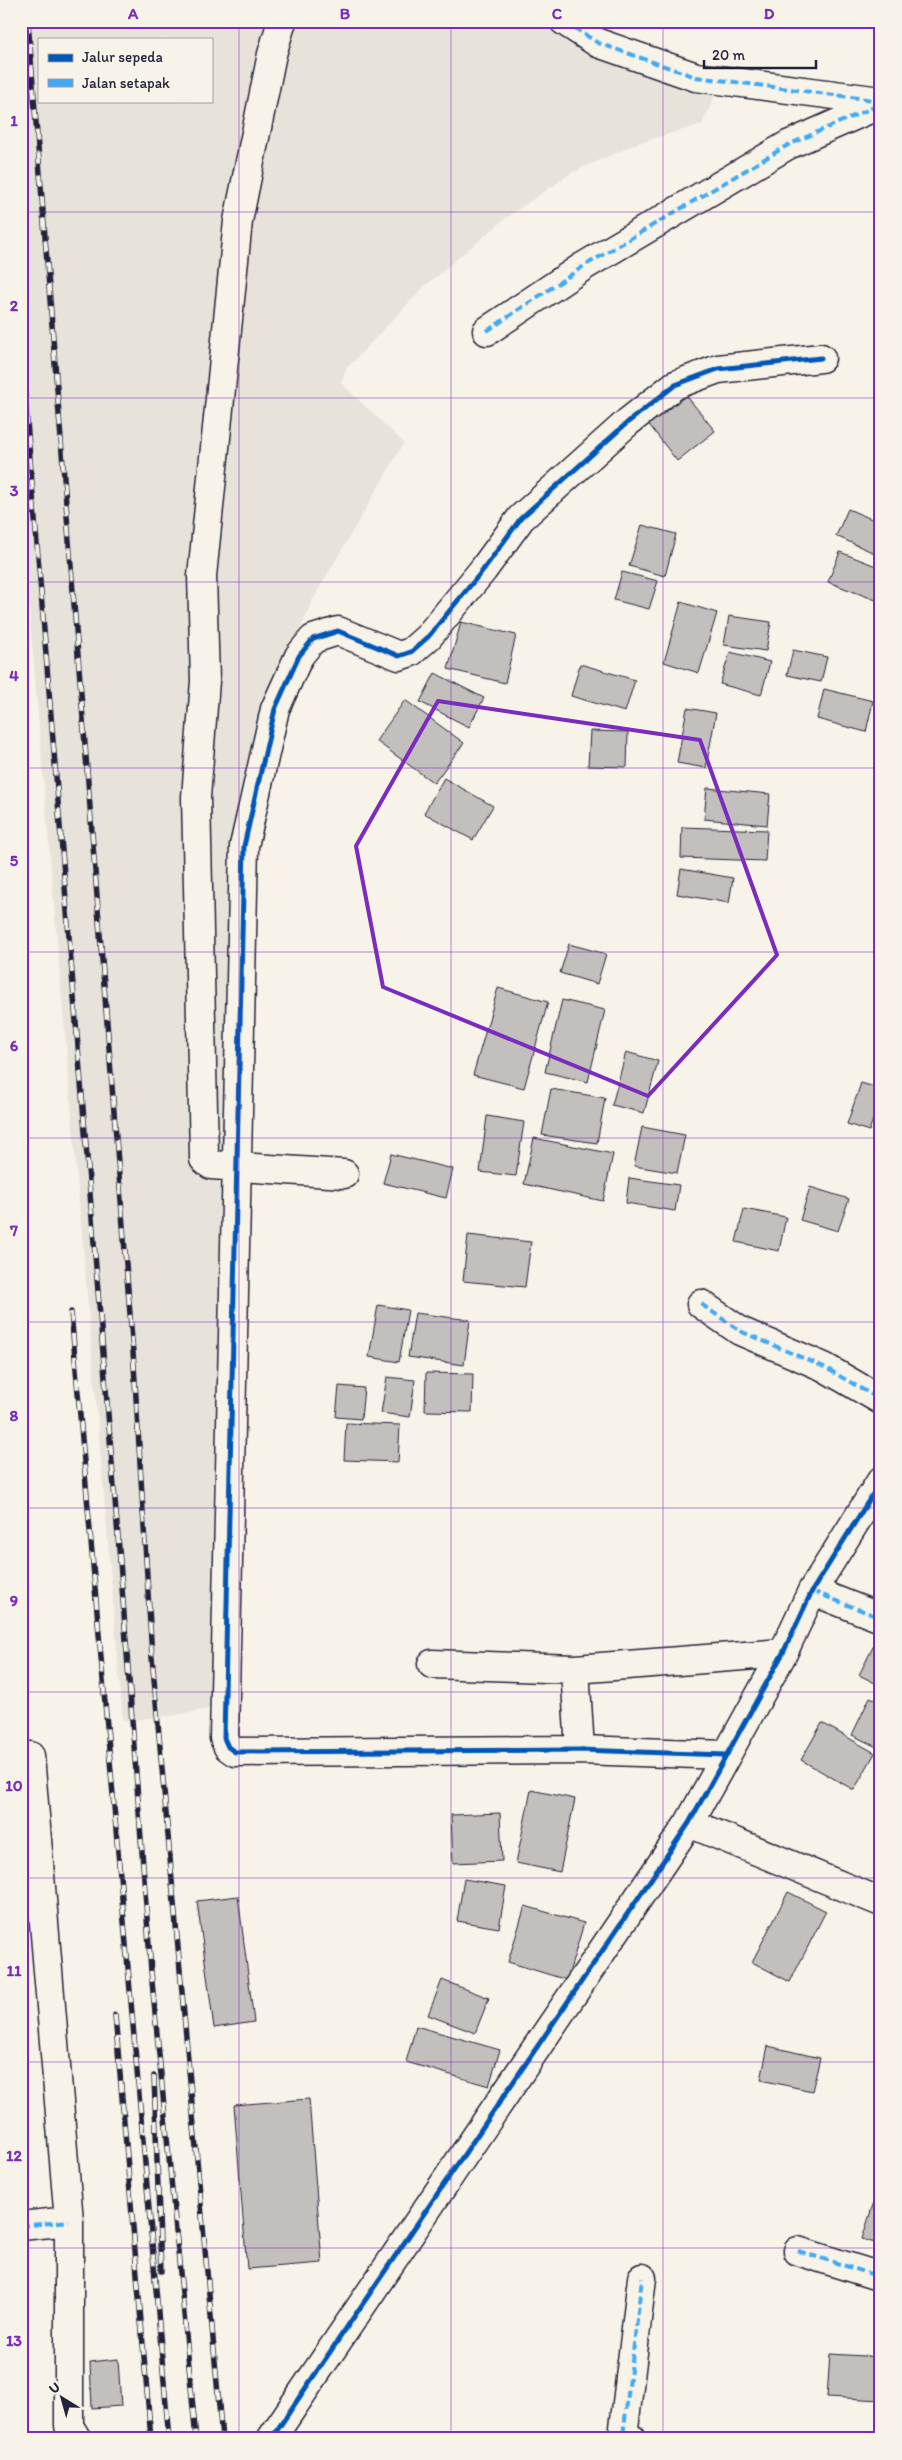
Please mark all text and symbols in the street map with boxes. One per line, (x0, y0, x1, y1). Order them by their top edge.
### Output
text: A (127, 4, 139, 23)
text: B (340, 4, 351, 23)
text: C (552, 4, 563, 23)
text: D (764, 4, 775, 23)
legend (38, 38, 212, 102)
scale bar (704, 38, 817, 70)
text: 20 m (712, 46, 746, 64)
text: Jalur sepeda (82, 48, 163, 66)
text: Jalan setapak (82, 74, 170, 92)
text: 1 (10, 111, 18, 130)
text: 2 (10, 296, 19, 315)
text: 3 (10, 481, 19, 500)
text: 4 (9, 666, 19, 685)
text: 5 (10, 851, 19, 870)
text: 6 (10, 1036, 19, 1055)
text: 7 (9, 1221, 18, 1240)
text: 8 (10, 1406, 19, 1425)
text: 9 (10, 1591, 18, 1610)
text: 10 (5, 1776, 23, 1795)
text: 11 (7, 1961, 22, 1980)
text: 12 (6, 2146, 23, 2165)
text: 13 (6, 2331, 22, 2350)
north arrow (38, 2372, 88, 2422)
text: U (46, 2378, 63, 2398)

